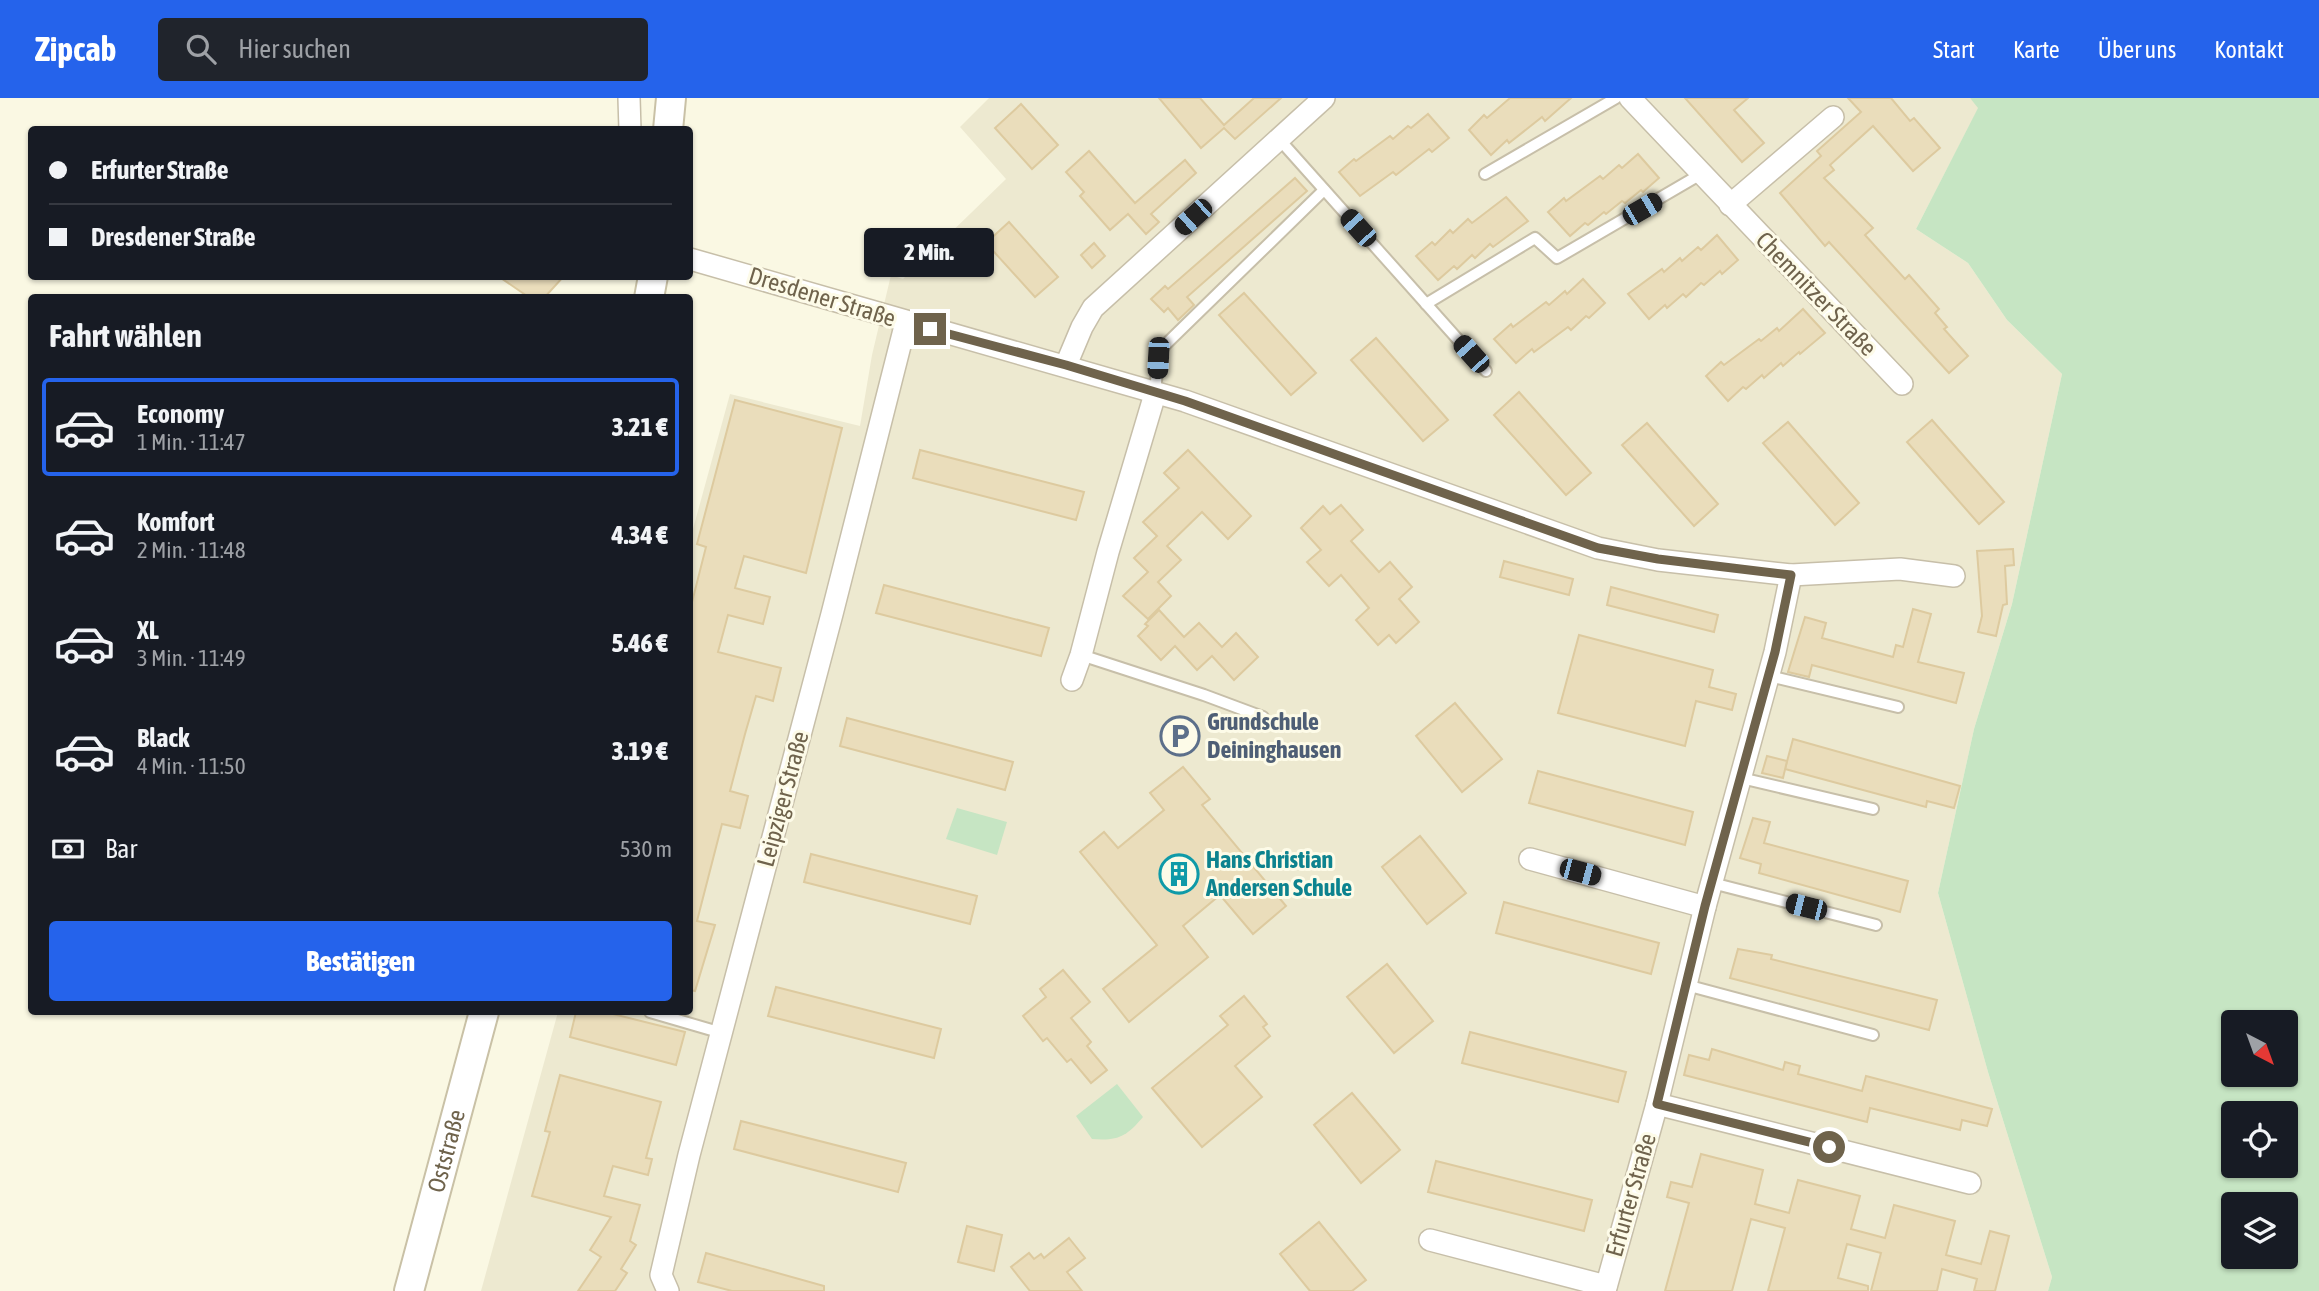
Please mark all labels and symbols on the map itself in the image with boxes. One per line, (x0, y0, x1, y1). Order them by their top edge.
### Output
car (1619, 189, 1666, 229)
car (1171, 195, 1216, 239)
car (1337, 205, 1380, 251)
street label: Chemnitzer Straße (1751, 226, 1882, 361)
callout: 2 Min. (865, 228, 995, 276)
street label: Dresdener Straße (746, 261, 899, 332)
route end (914, 313, 946, 345)
car (1450, 331, 1493, 377)
car (1147, 336, 1170, 380)
place label: Grundschule Deininghausen (1207, 708, 1341, 763)
parking icon: Grundschule Deininghausen (1159, 715, 1201, 757)
street label: Leipziger Straße (751, 728, 814, 870)
place label: Hans Christian Andersen Schule (1205, 846, 1352, 901)
building icon: Hans Christian Andersen Schule (1158, 853, 1200, 895)
car (1557, 856, 1604, 888)
car (1784, 892, 1829, 922)
north arrow (2221, 1010, 2298, 1087)
street label: Oststraße (422, 1106, 470, 1195)
street label: Erfurter Straße (1600, 1130, 1661, 1260)
route start (1813, 1131, 1845, 1163)

